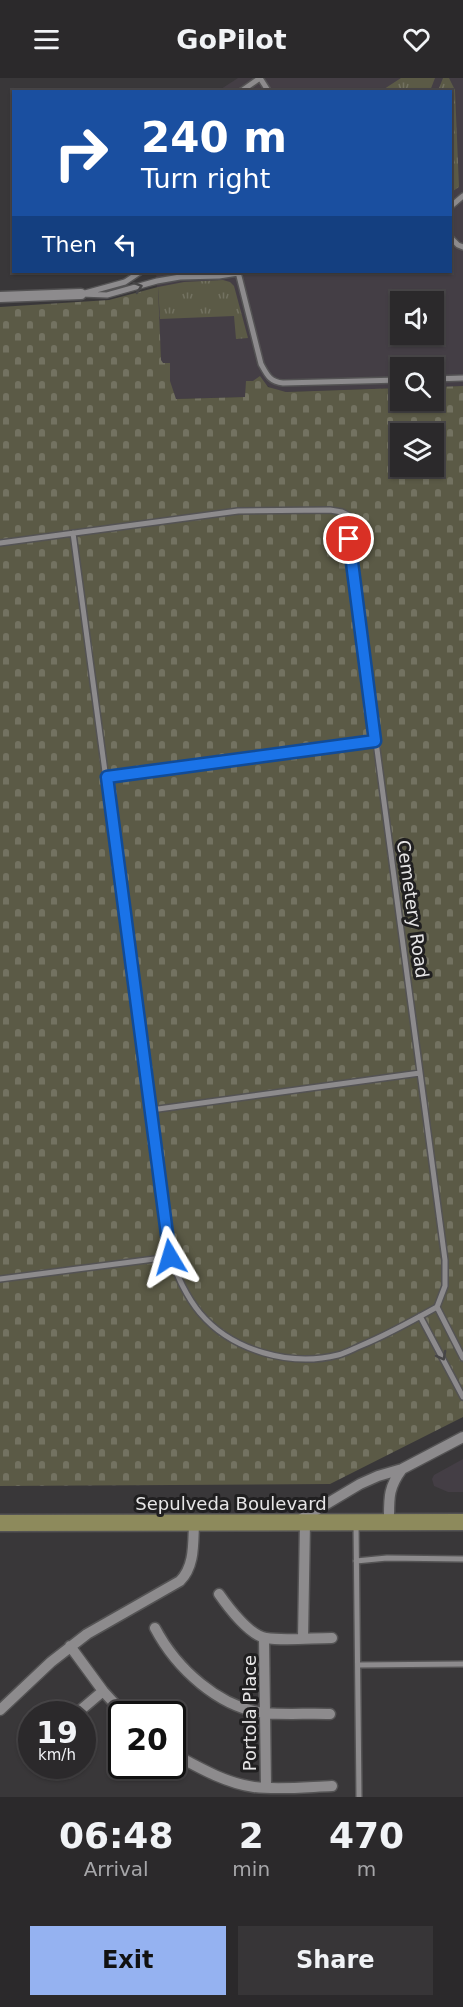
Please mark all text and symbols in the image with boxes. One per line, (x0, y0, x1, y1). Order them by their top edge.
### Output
icon: menu (30, 23, 63, 56)
icon: heart (400, 23, 433, 56)
text: GoPilot (176, 24, 287, 55)
text: 240 m (141, 113, 287, 162)
icon: right (42, 114, 120, 192)
text: Turn right (141, 163, 270, 194)
icon: left (109, 228, 142, 261)
text: Then (42, 232, 97, 257)
one-way arrow (132, 282, 143, 294)
map controls (390, 291, 444, 477)
button: sound (390, 291, 444, 345)
button: search (390, 357, 444, 411)
button: layers (390, 423, 444, 477)
pin (323, 513, 374, 564)
icon: arrive (332, 522, 365, 555)
street label: Cemetery Road (393, 839, 433, 979)
position arrow (138, 1225, 202, 1289)
one-way arrow (435, 1350, 446, 1361)
street label: Sepulveda Boulevard (135, 1493, 327, 1514)
street label: Portola Place (239, 1655, 260, 1771)
speed limit sign: 20 (108, 1701, 186, 1779)
text: 19 (36, 1715, 78, 1750)
text: km/h (38, 1746, 76, 1764)
text: 06:48 (59, 1815, 173, 1856)
text: 2 (239, 1815, 264, 1856)
text: 470 (329, 1815, 404, 1856)
text: Arrival (84, 1857, 149, 1881)
text: min (232, 1857, 270, 1881)
text: m (357, 1857, 376, 1881)
button: Exit (30, 1926, 226, 1995)
button: Share (238, 1926, 433, 1995)

